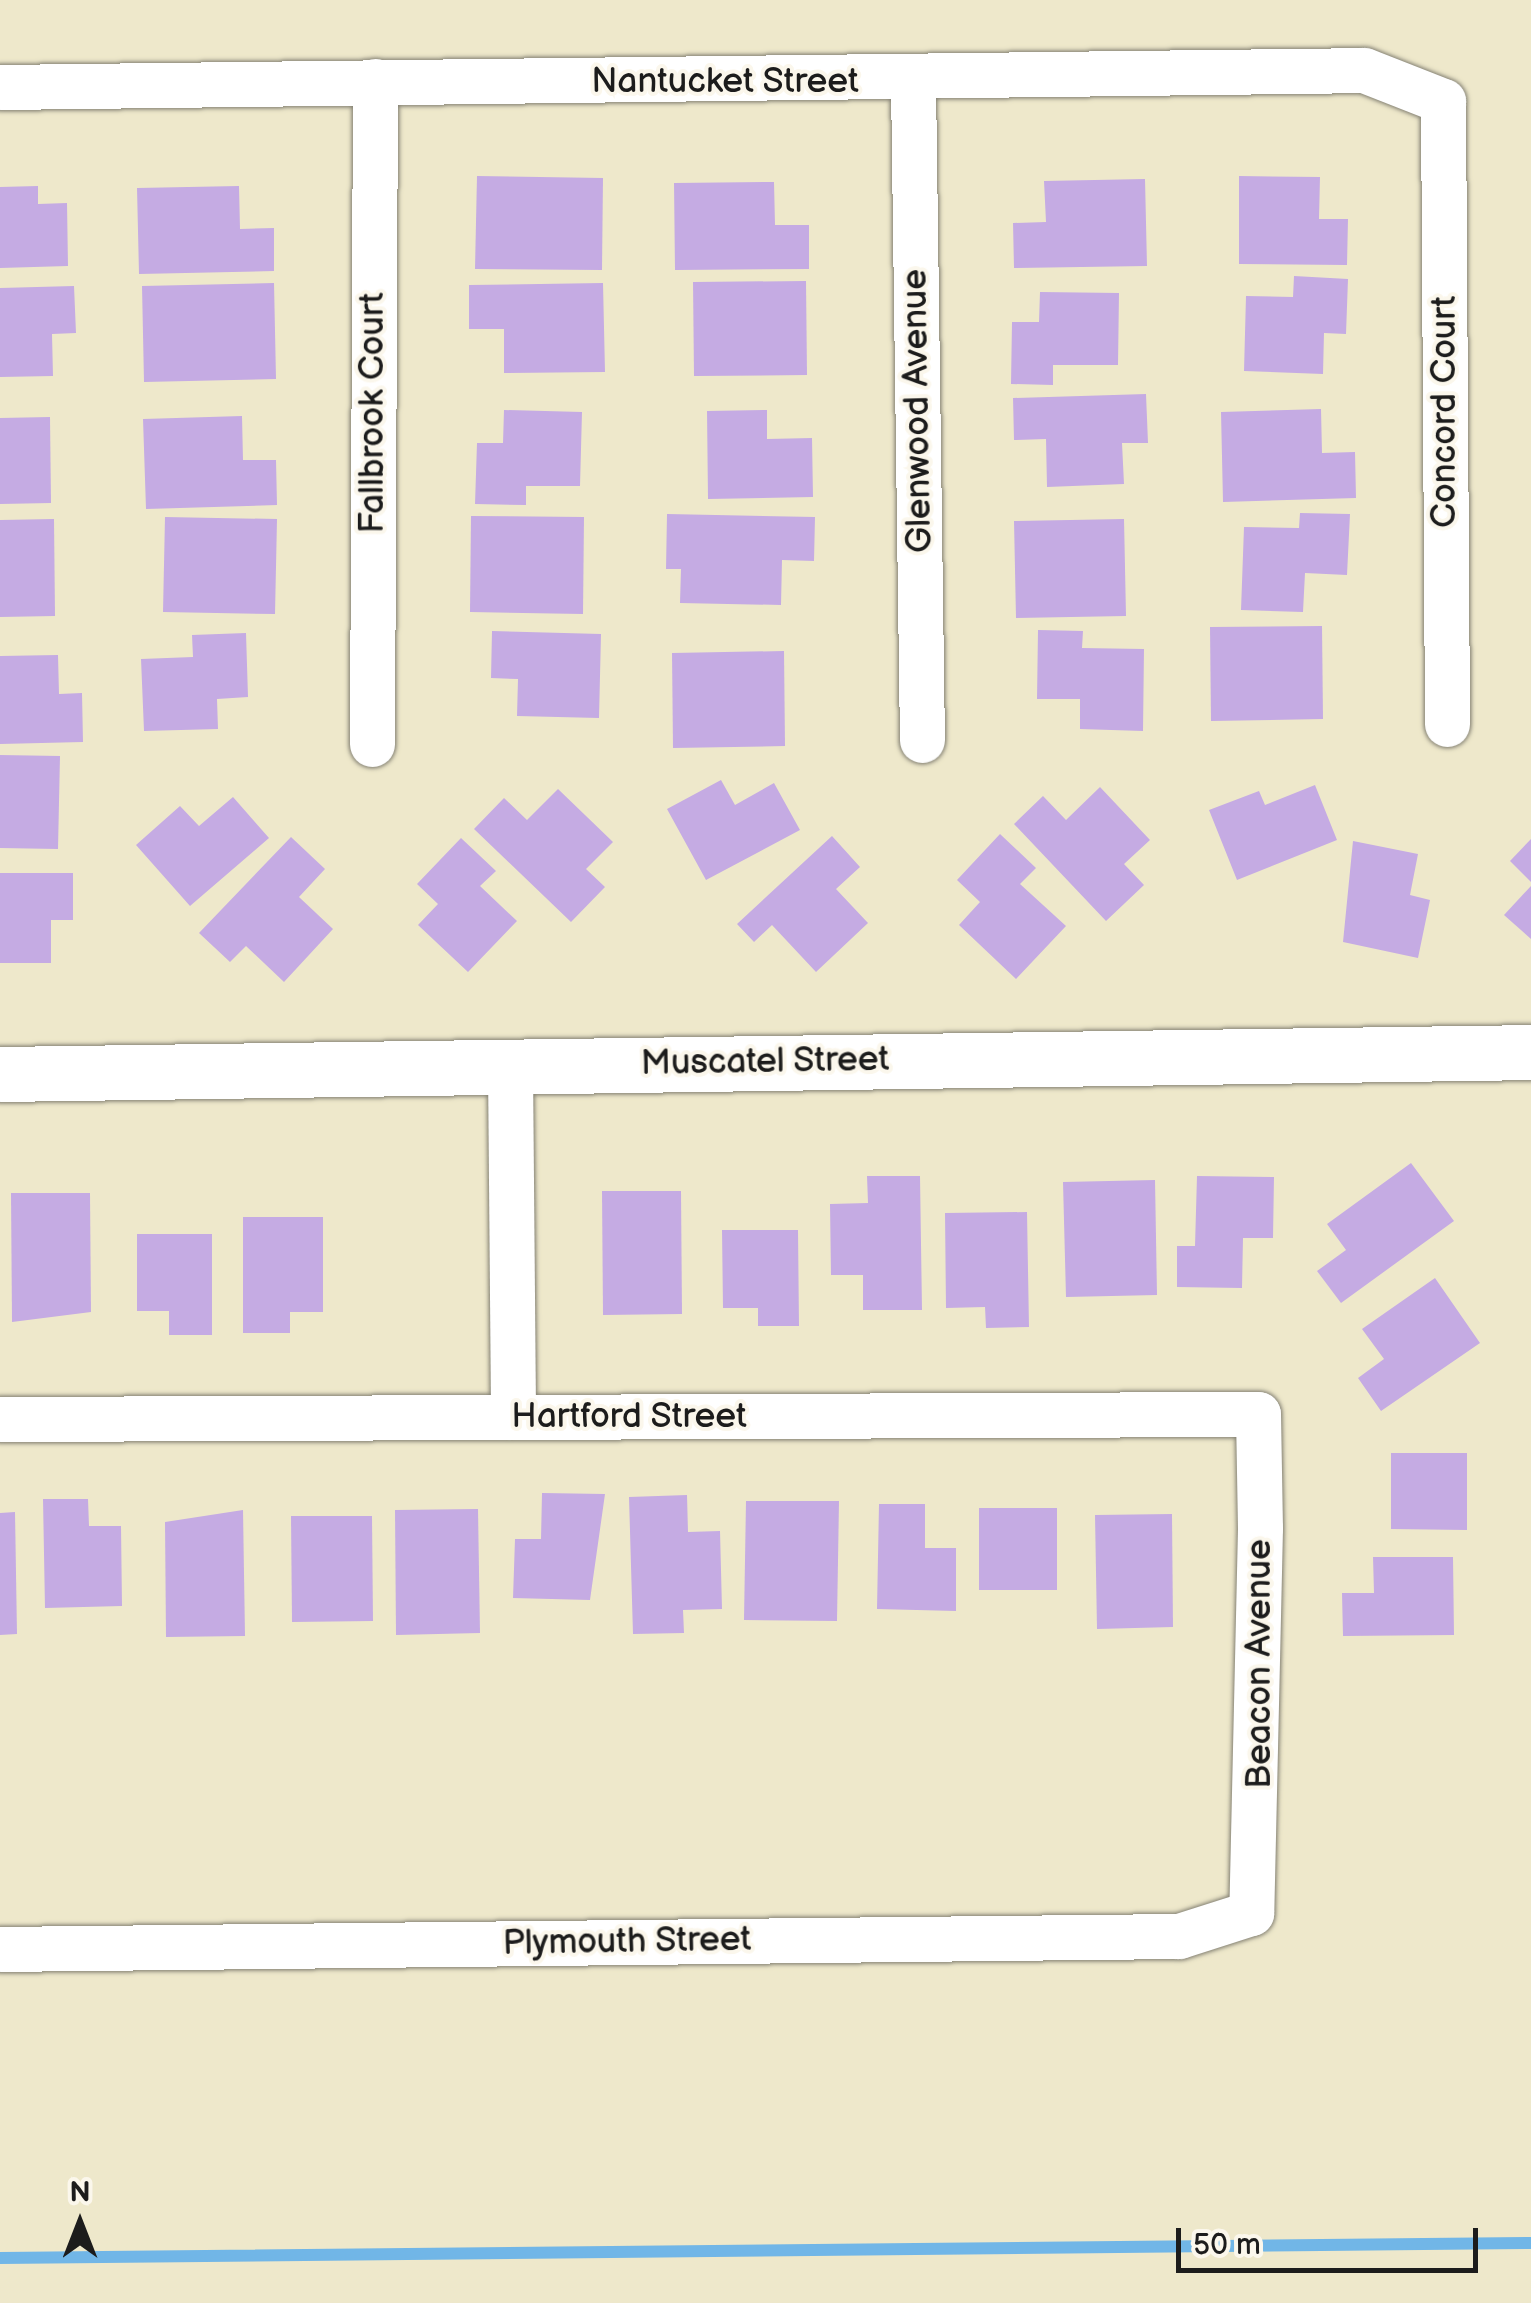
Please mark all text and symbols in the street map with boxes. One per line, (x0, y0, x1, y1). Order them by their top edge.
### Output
street label: Nantucket Street (591, 61, 859, 103)
street label: Glenwood Avenue (895, 269, 941, 553)
street label: Fallbrook Court (352, 293, 394, 533)
street label: Concord Court (1424, 296, 1466, 528)
street label: Muscatel Street (640, 1039, 890, 1085)
street label: Hartford Street (511, 1396, 747, 1438)
street label: Beacon Avenue (1239, 1539, 1281, 1789)
street label: Plymouth Street (502, 1919, 752, 1965)
north arrow (30, 2173, 130, 2273)
text: N (69, 2176, 91, 2209)
scale bar (1181, 2208, 1484, 2270)
text: 50 m (1193, 2227, 1261, 2263)

